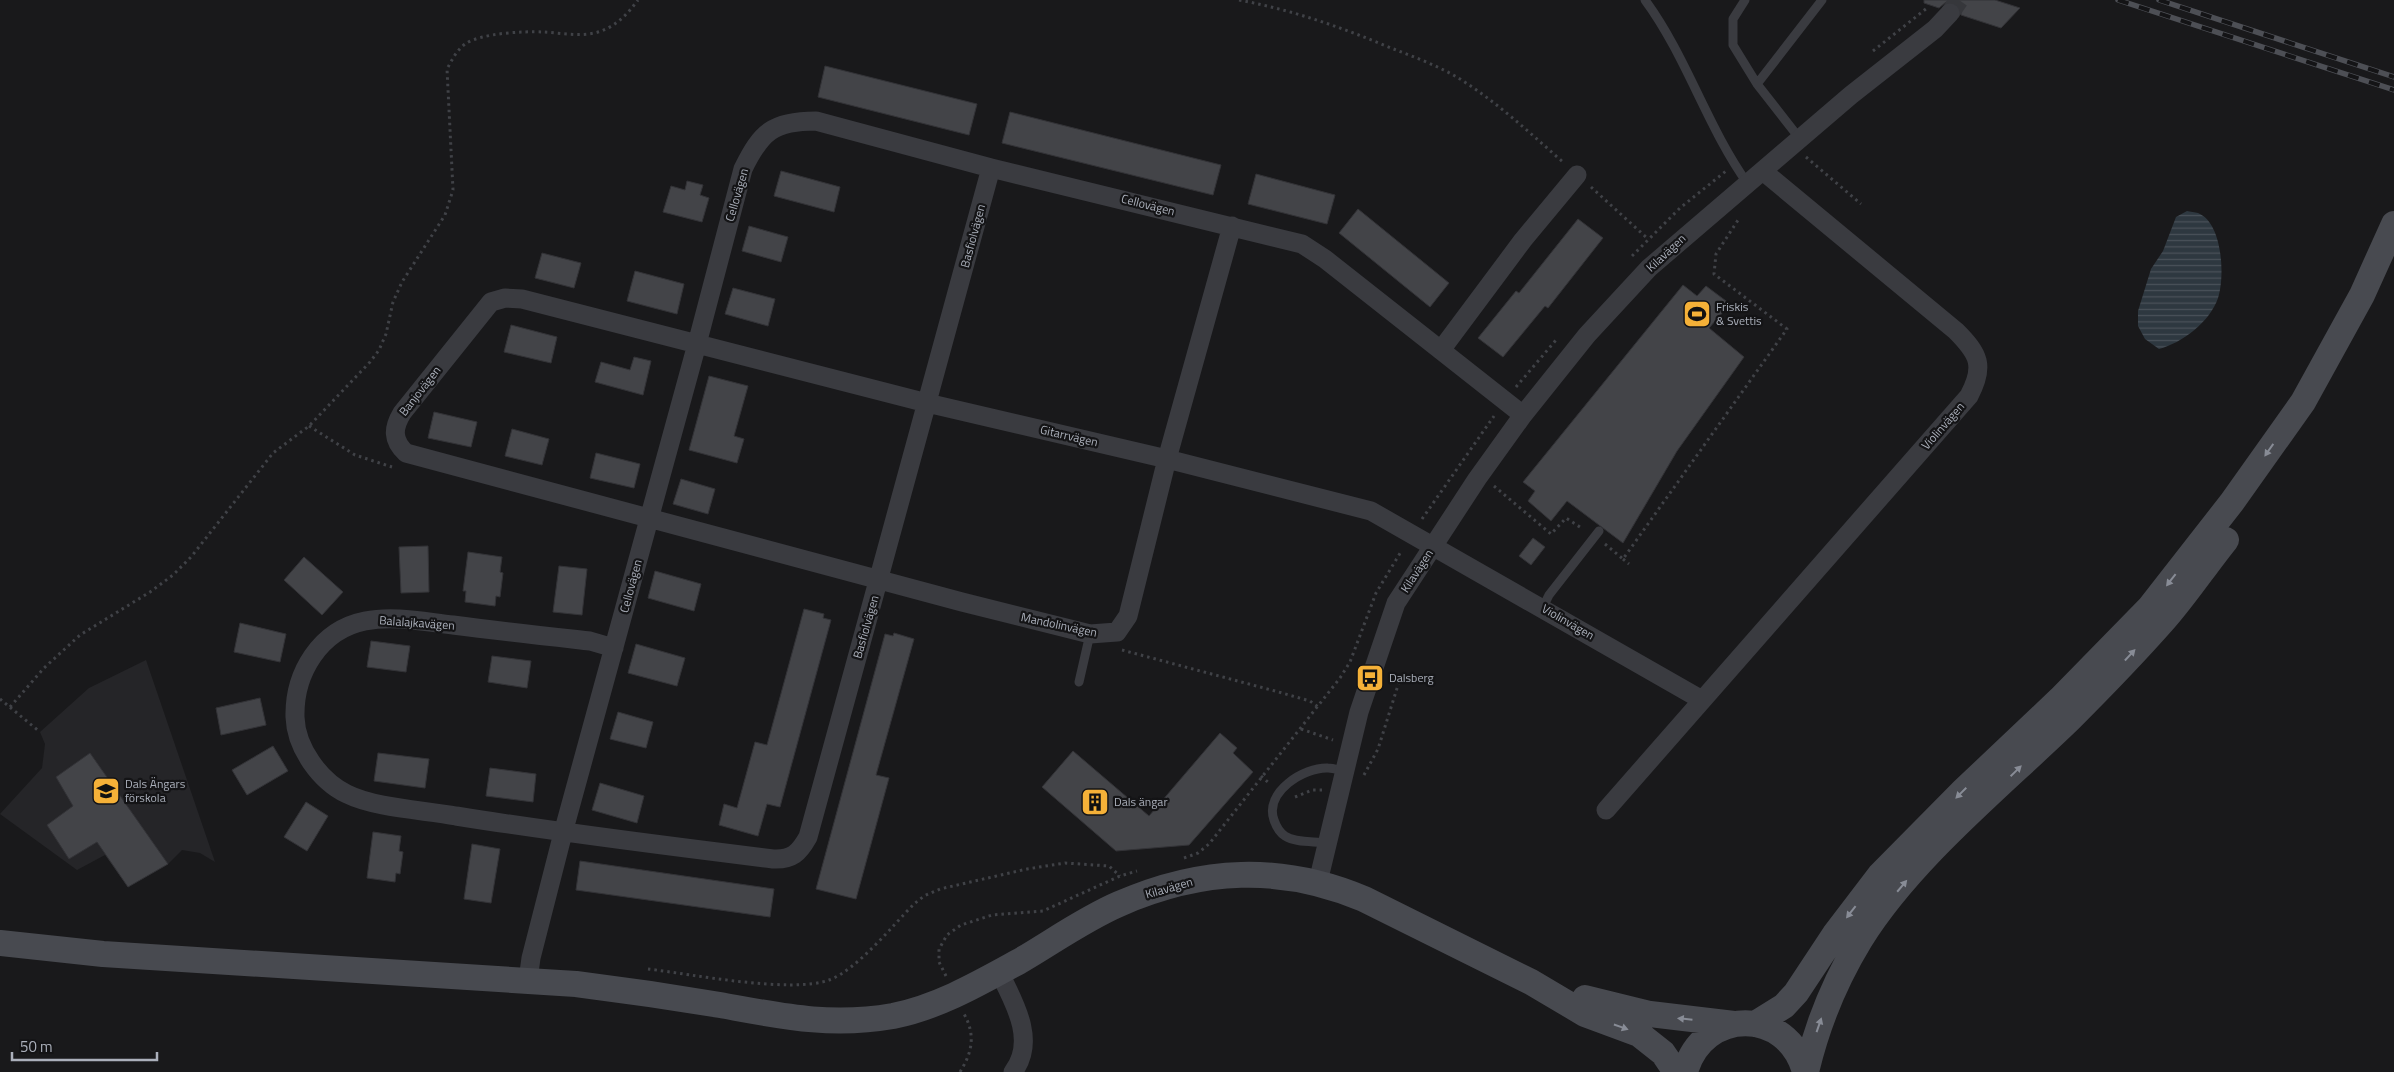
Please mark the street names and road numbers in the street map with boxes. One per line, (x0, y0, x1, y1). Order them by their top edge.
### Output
street label: Cellovägen (720, 166, 753, 224)
street label: Cellovägen (1119, 189, 1177, 220)
street label: Basfiolvägen (955, 202, 990, 270)
street label: Kilavägen (1641, 229, 1690, 276)
street label: Banjovägen (394, 362, 445, 420)
street label: Violinvägen (1916, 398, 1969, 454)
street label: Gitarrvägen (1038, 420, 1100, 451)
street label: Kilavägen (1395, 545, 1438, 596)
street label: Cellovägen (614, 557, 647, 615)
street label: Basfiolvägen (847, 593, 884, 661)
street label: Violinvägen (1538, 599, 1598, 644)
street label: Mandolinvägen (1019, 607, 1099, 642)
street label: Balalajkavägen (379, 610, 455, 635)
street label: Kilavägen (1143, 872, 1195, 903)

